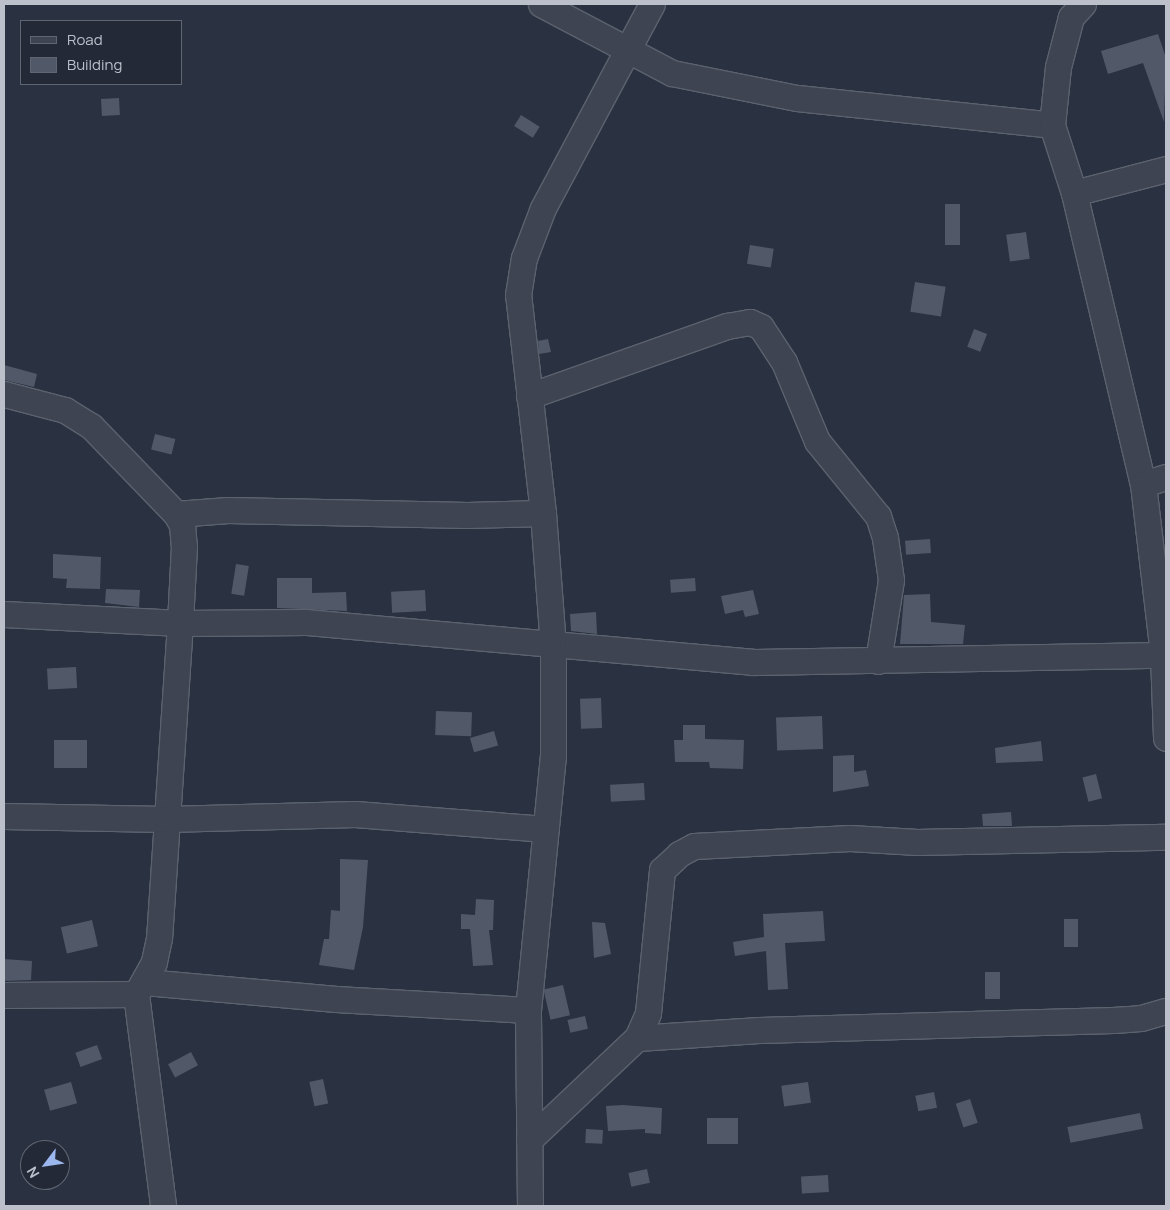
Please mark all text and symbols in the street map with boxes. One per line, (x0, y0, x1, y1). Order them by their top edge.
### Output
legend (20, 20, 182, 85)
text: Road (67, 29, 103, 50)
text: Building (67, 54, 122, 75)
north arrow (20, 1140, 70, 1190)
text: N (22, 1163, 43, 1182)

